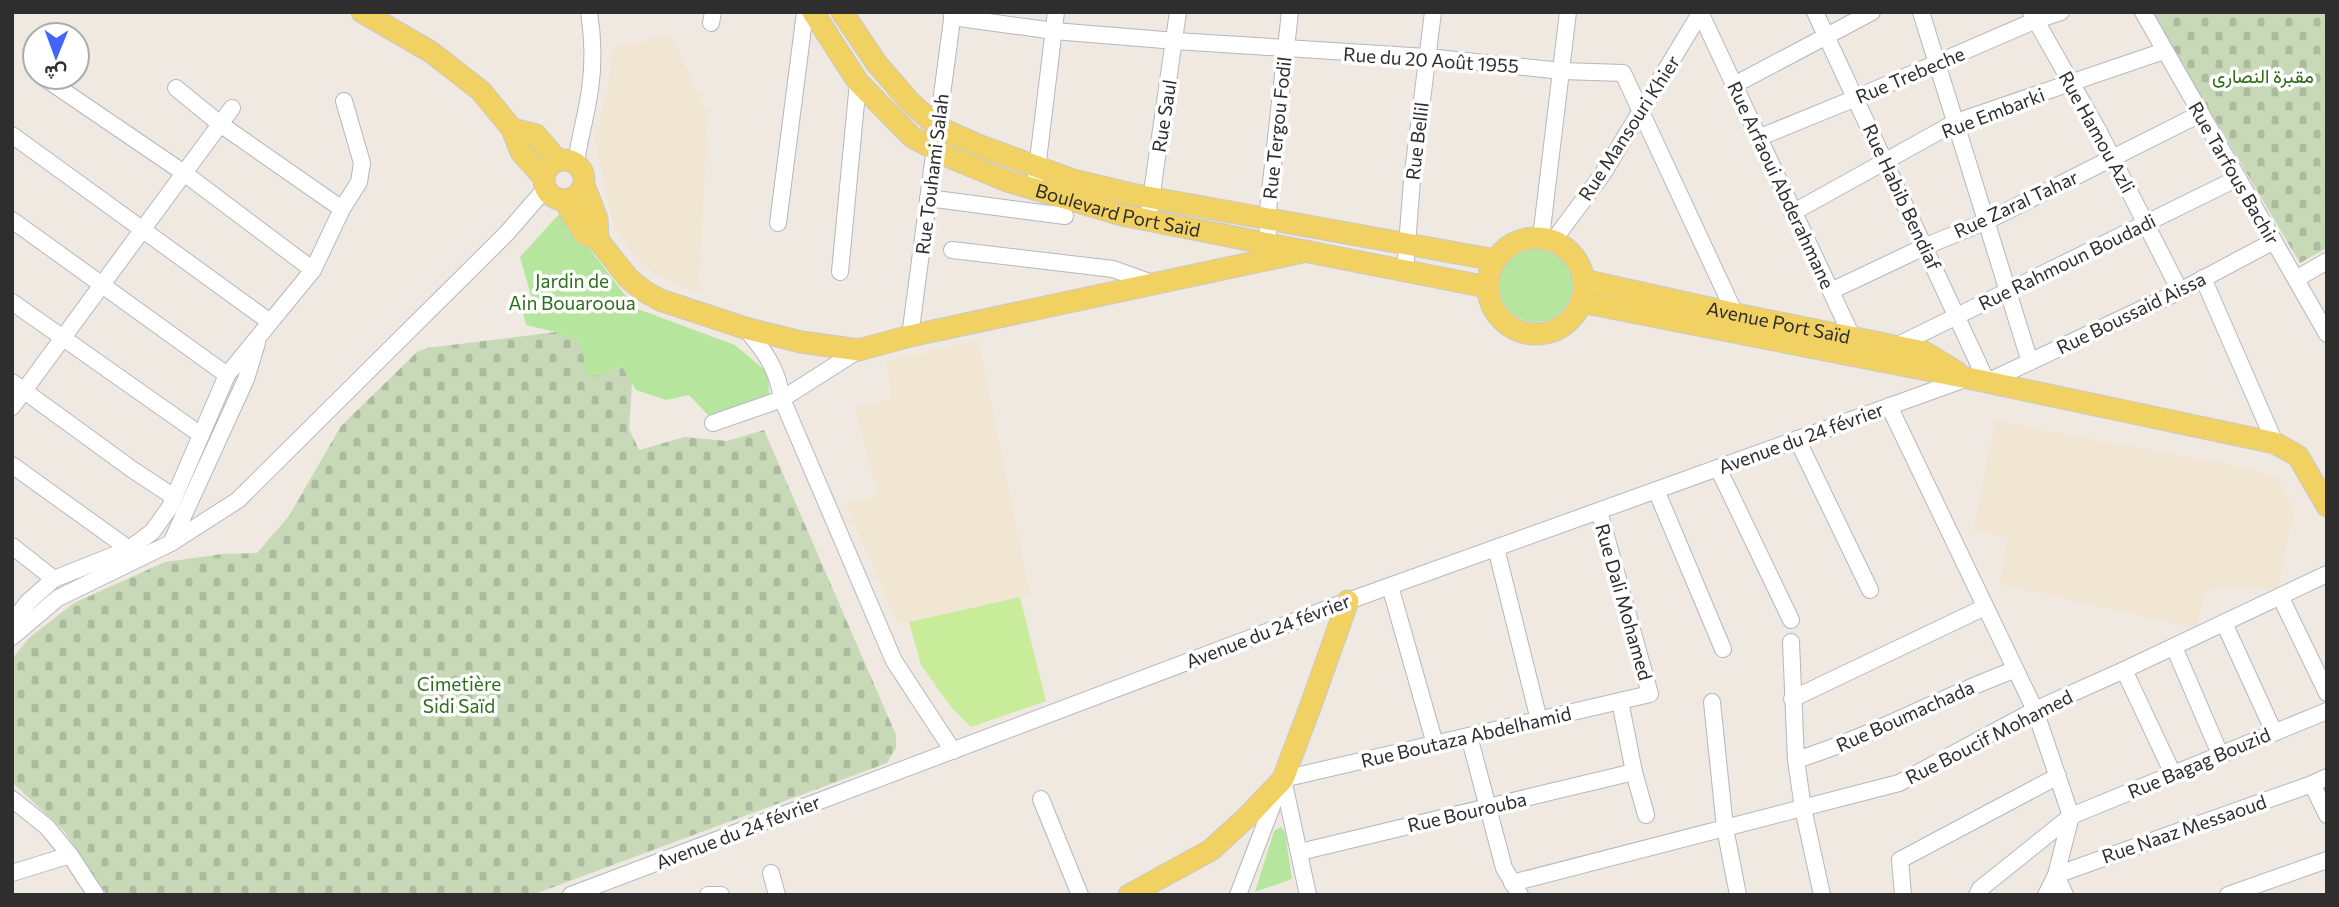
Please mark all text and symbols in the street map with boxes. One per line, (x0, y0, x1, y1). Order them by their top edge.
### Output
north arrow (21, 21, 91, 91)
street label: Rue Trebeche (1852, 41, 1968, 108)
street label: Rue du 20 Août 1955 (1342, 42, 1520, 77)
street label: Rue Mansouri Khier (1573, 50, 1684, 205)
street label: Rue Tergou Fodil (1258, 55, 1295, 200)
text: ش (44, 61, 67, 85)
park label: مقبرة النصارى (2212, 64, 2314, 88)
street label: Rue Hamou Azli (2055, 67, 2140, 197)
street label: Rue Arfaoui Abderahmane (1723, 77, 1840, 292)
street label: Rue Saul (1146, 78, 1181, 154)
street label: Rue Embarki (1938, 82, 2048, 143)
street label: Rue Touhami Salah (910, 92, 953, 256)
street label: Rue Tarfous Bachir (2184, 97, 2285, 249)
street label: Rue Bellil (1400, 101, 1433, 181)
street label: Rue Habib Bendiaf (1859, 120, 1947, 274)
street label: Rue Zaral Tahar (1950, 165, 2082, 242)
street label: Boulevard Port Saïd (1033, 178, 1202, 241)
street label: Rue Rahmoun Boudadi (1974, 209, 2159, 315)
street label: Rue Boussaid Aissa (2052, 266, 2209, 359)
park label: Jardin de Ain Bouarooua (508, 269, 636, 314)
street label: Avenue Port Saïd (1705, 296, 1852, 348)
street label: Avenue du 24 février (1715, 397, 1887, 478)
street label: Rue Dali Mohamed (1591, 521, 1658, 683)
street label: Avenue du 24 février (1182, 588, 1354, 672)
park label: Cimetière Sidi Saïd (417, 672, 501, 717)
street label: Rue Boumachada (1832, 675, 1977, 756)
street label: Rue Boucif Mohamed (1901, 684, 2076, 789)
street label: Rue Boutaza Abdelhamid (1358, 701, 1573, 772)
street label: Rue Bagag Bouzid (2124, 722, 2274, 803)
street label: Rue Bourouba (1405, 787, 1529, 836)
street label: Avenue du 24 février (652, 789, 824, 873)
street label: Rue Naaz Messaoud (2099, 790, 2269, 867)

